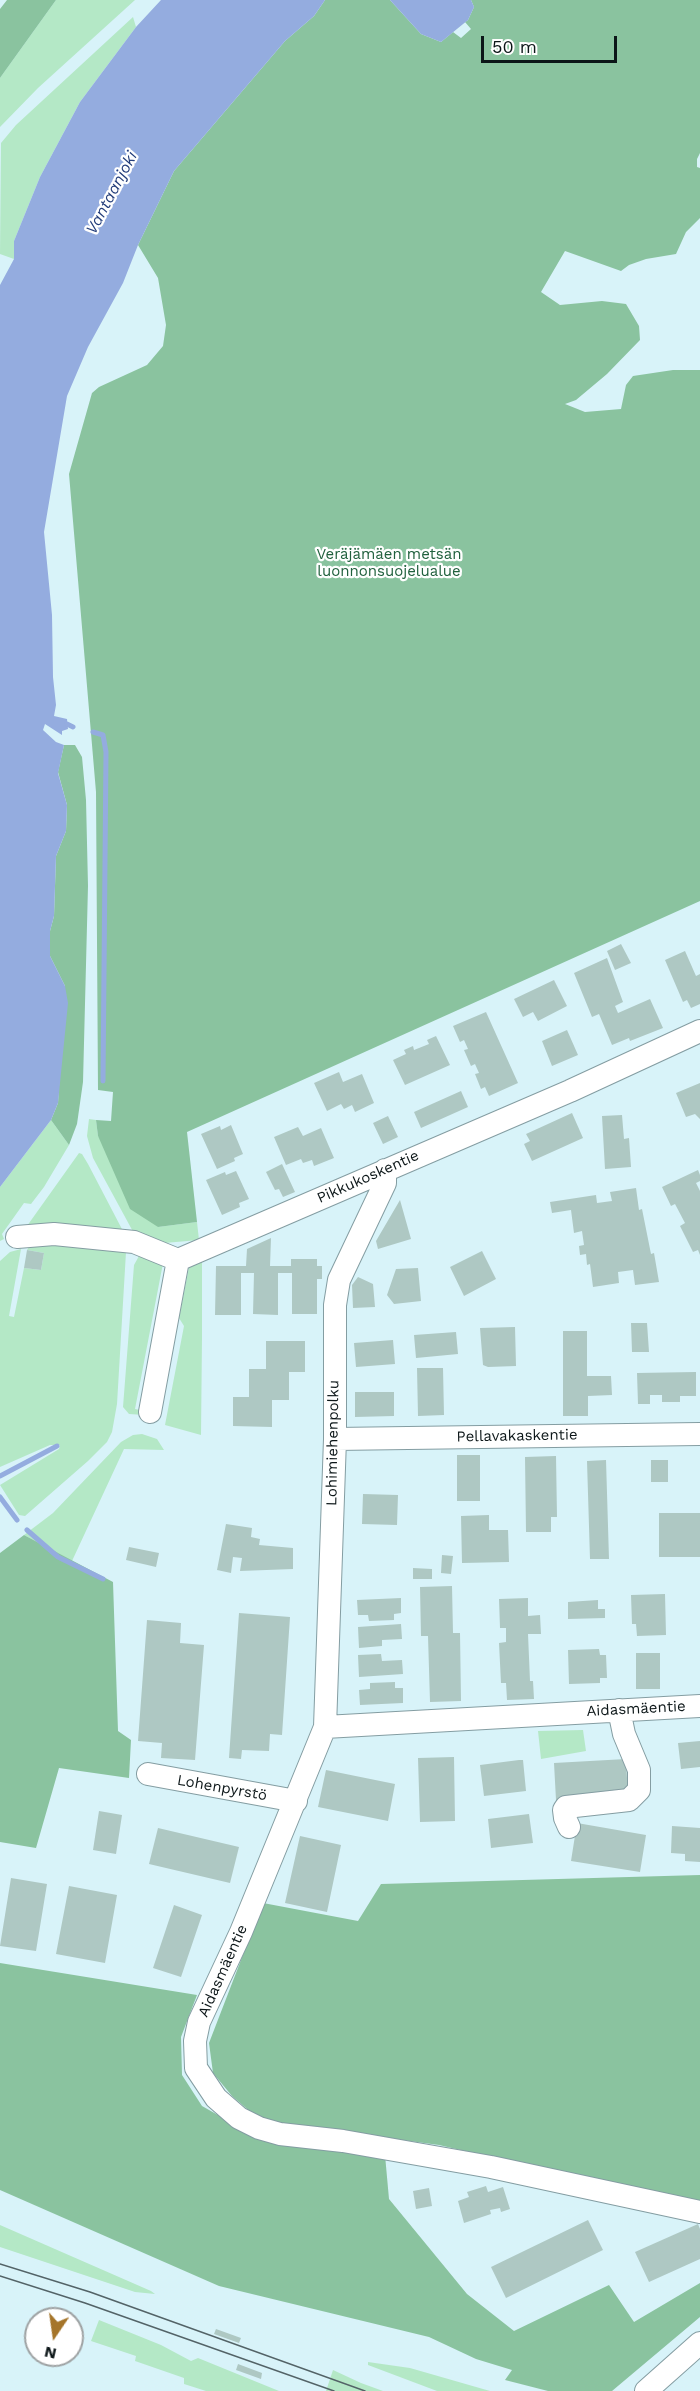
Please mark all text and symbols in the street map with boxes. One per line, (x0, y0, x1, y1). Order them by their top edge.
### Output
scale bar (484, 24, 620, 62)
text: 50 m (492, 36, 537, 57)
water label: Vantaanjoki (82, 148, 142, 238)
park label: Veräjämäen metsän luonnonsuojelualue (316, 546, 462, 581)
street label: Pikkukoskentie (314, 1147, 422, 1207)
street label: Lohimiehenpolku (323, 1380, 343, 1506)
street label: Pellavakaskentie (456, 1426, 578, 1446)
street label: Aidasmäentie (586, 1697, 686, 1721)
street label: Lohenpyrstö (176, 1771, 268, 1805)
street label: Aidasmäentie (195, 1922, 251, 2020)
north arrow (24, 2307, 84, 2367)
text: N (42, 2342, 58, 2364)

